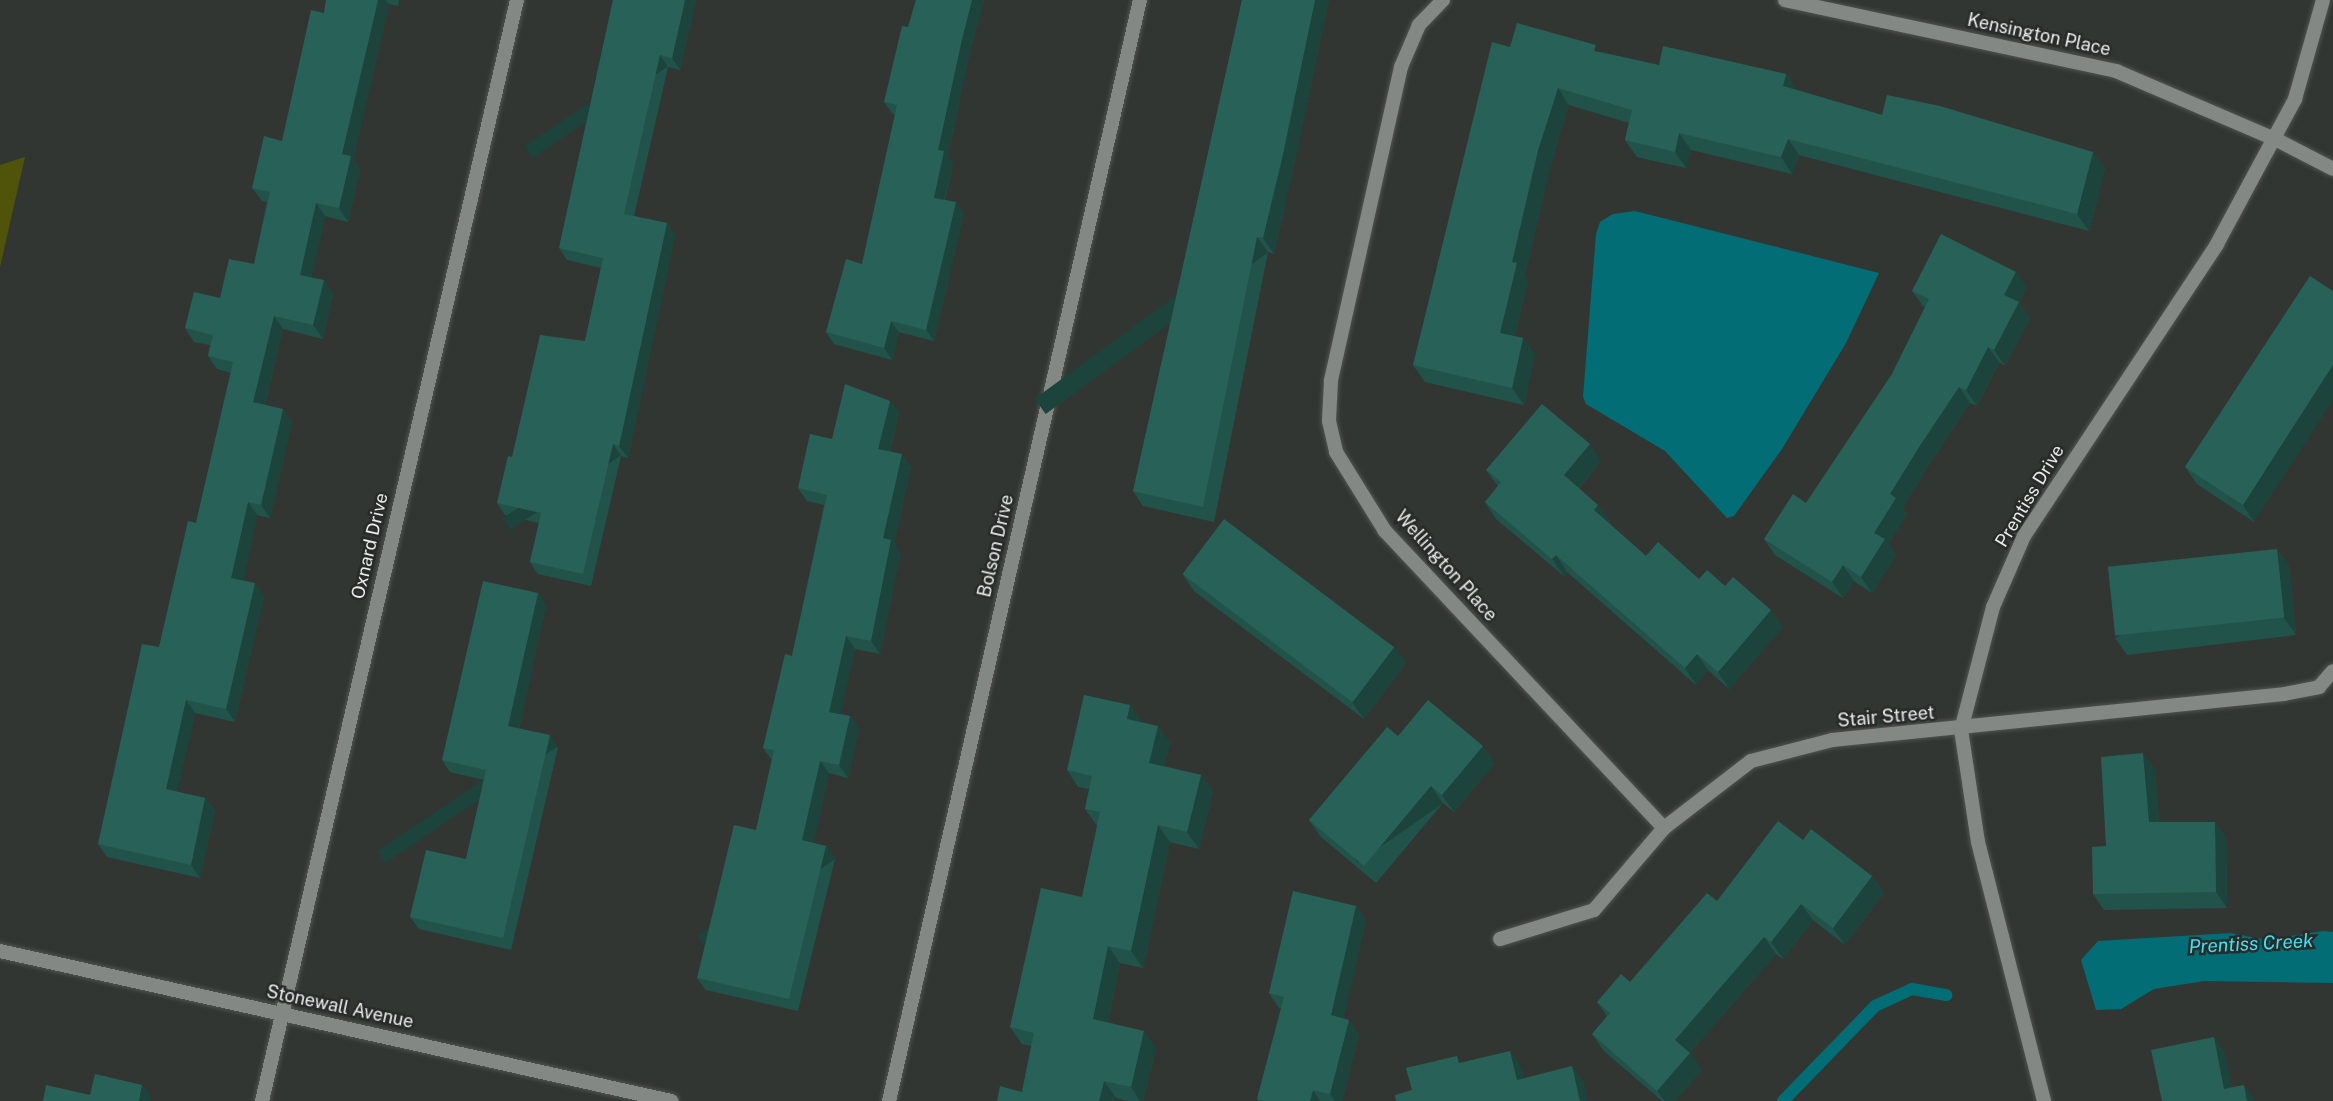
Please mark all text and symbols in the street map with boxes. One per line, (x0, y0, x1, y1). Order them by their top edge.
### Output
street label: Kensington Place (1965, 9, 2113, 61)
street label: Prentiss Drive (1991, 441, 2069, 551)
street label: Oxnard Drive (347, 491, 393, 601)
street label: Bolson Drive (974, 493, 1018, 599)
street label: Wellington Place (1391, 506, 1501, 626)
street label: Stair Street (1837, 702, 1935, 732)
water label: Prentiss Creek (2188, 929, 2314, 959)
street label: Stonewall Avenue (265, 981, 415, 1033)

